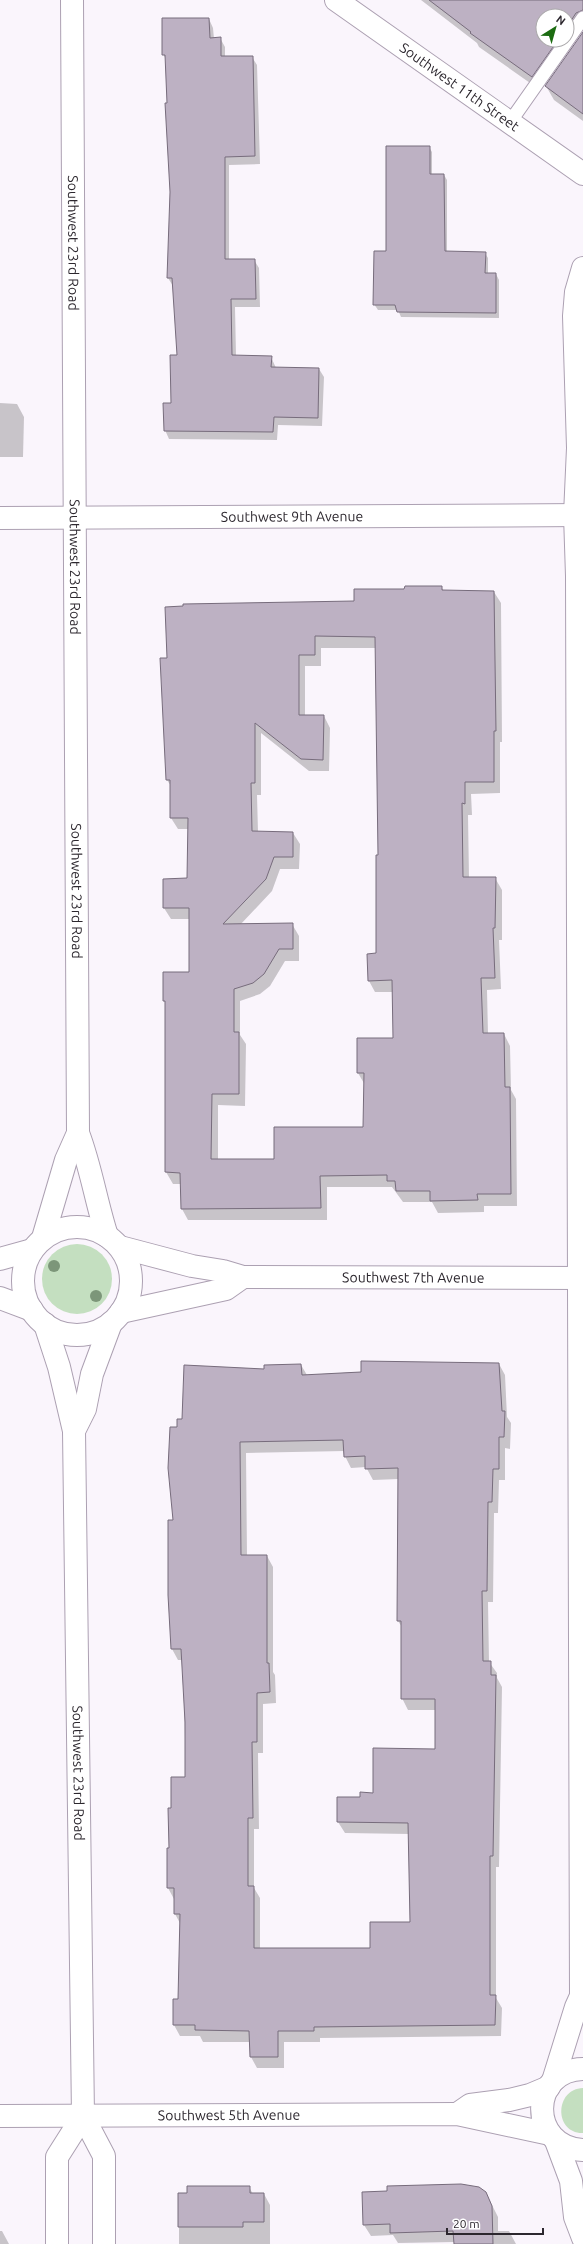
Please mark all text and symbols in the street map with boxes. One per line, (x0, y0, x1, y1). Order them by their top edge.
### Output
north arrow (535, 8, 575, 48)
text: N (554, 13, 568, 27)
street label: Southwest 11th Street (397, 39, 523, 135)
street label: Southwest 23rd Road (65, 175, 82, 311)
street label: Southwest 23rd Road (67, 499, 83, 635)
street label: Southwest 9th Avenue (221, 508, 363, 525)
street label: Southwest 23rd Road (68, 823, 85, 959)
street label: Southwest 7th Avenue (342, 1269, 484, 1286)
street label: Southwest 23rd Road (70, 1705, 87, 1841)
street label: Southwest 5th Avenue (158, 2107, 300, 2123)
scale bar (447, 2210, 543, 2236)
text: 20 m (453, 2217, 480, 2230)

